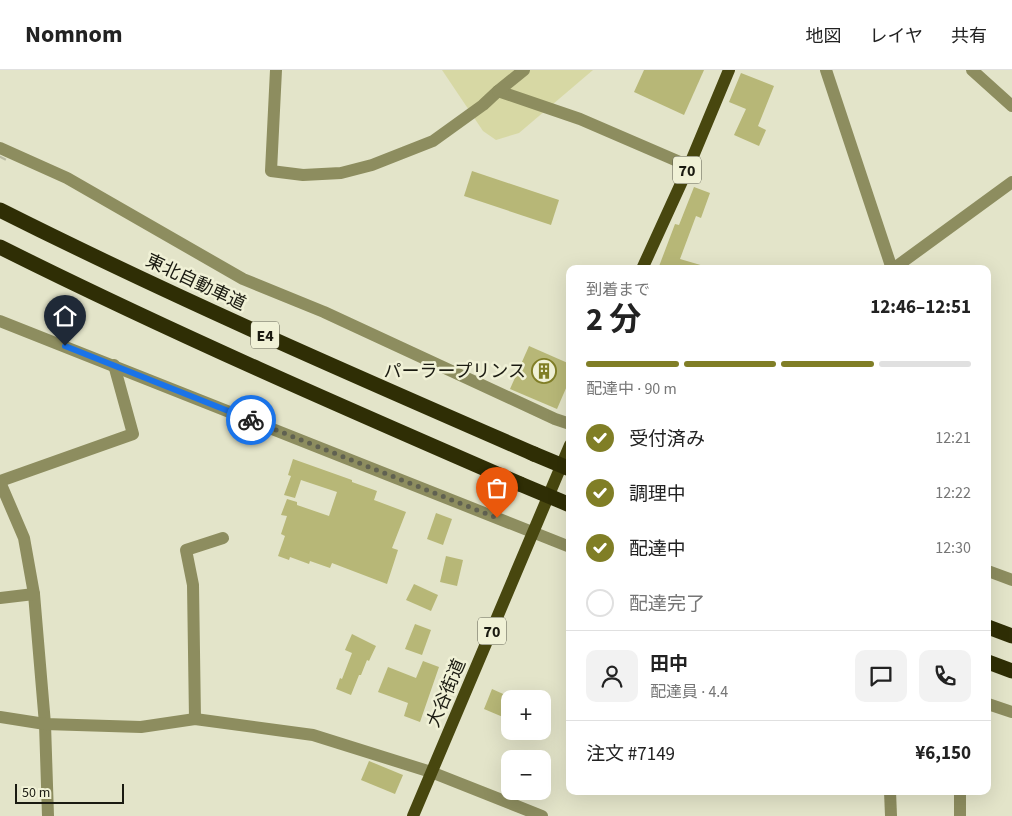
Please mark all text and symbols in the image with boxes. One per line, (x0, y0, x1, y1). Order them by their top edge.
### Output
text: Nomnom (25, 17, 122, 52)
text: 地図 (806, 24, 842, 49)
text: レイヤ (870, 24, 923, 49)
text: 共有 (951, 24, 987, 49)
road number: 70 (673, 156, 701, 184)
street label: 東北自動車道 (142, 248, 250, 317)
text: 到着まで (586, 279, 650, 301)
text: 12:46–12:51 (870, 294, 971, 321)
pin (44, 295, 86, 346)
text: 2 分 (586, 297, 641, 343)
icon: home (51, 302, 79, 330)
road number: E4 (251, 322, 279, 348)
building icon: パーラープリンス (531, 358, 557, 384)
place label: パーラープリンス (383, 359, 526, 384)
text: 配達中 · 90 m (586, 378, 677, 400)
courier (226, 395, 276, 445)
icon: bike (237, 406, 265, 434)
icon: check (586, 424, 614, 452)
text: 受付済み (629, 426, 705, 453)
text: 12:21 (935, 427, 971, 449)
pin (476, 467, 518, 518)
icon: bag (483, 474, 511, 502)
icon: check (586, 479, 614, 507)
text: 調理中 (629, 481, 686, 508)
text: 12:22 (935, 482, 971, 504)
icon: check (586, 534, 614, 562)
text: 配達中 (629, 536, 686, 563)
text: 12:30 (935, 537, 971, 559)
text: 配達完了 (629, 591, 705, 618)
road number: 70 (478, 618, 506, 644)
button: person (586, 650, 638, 702)
button: chat (855, 650, 907, 702)
button: phone (919, 650, 971, 702)
text: 田中 (650, 651, 688, 678)
street label: 大谷街道 (421, 655, 472, 731)
text: 配達員 · 4.4 (650, 681, 728, 703)
map controls (501, 690, 551, 800)
button: + (501, 690, 551, 740)
text: ¥6,150 (915, 740, 971, 767)
text: 注文 #7149 (586, 741, 675, 768)
button: − (501, 750, 551, 800)
scale bar (15, 781, 124, 804)
text: 50 m (22, 783, 50, 803)

